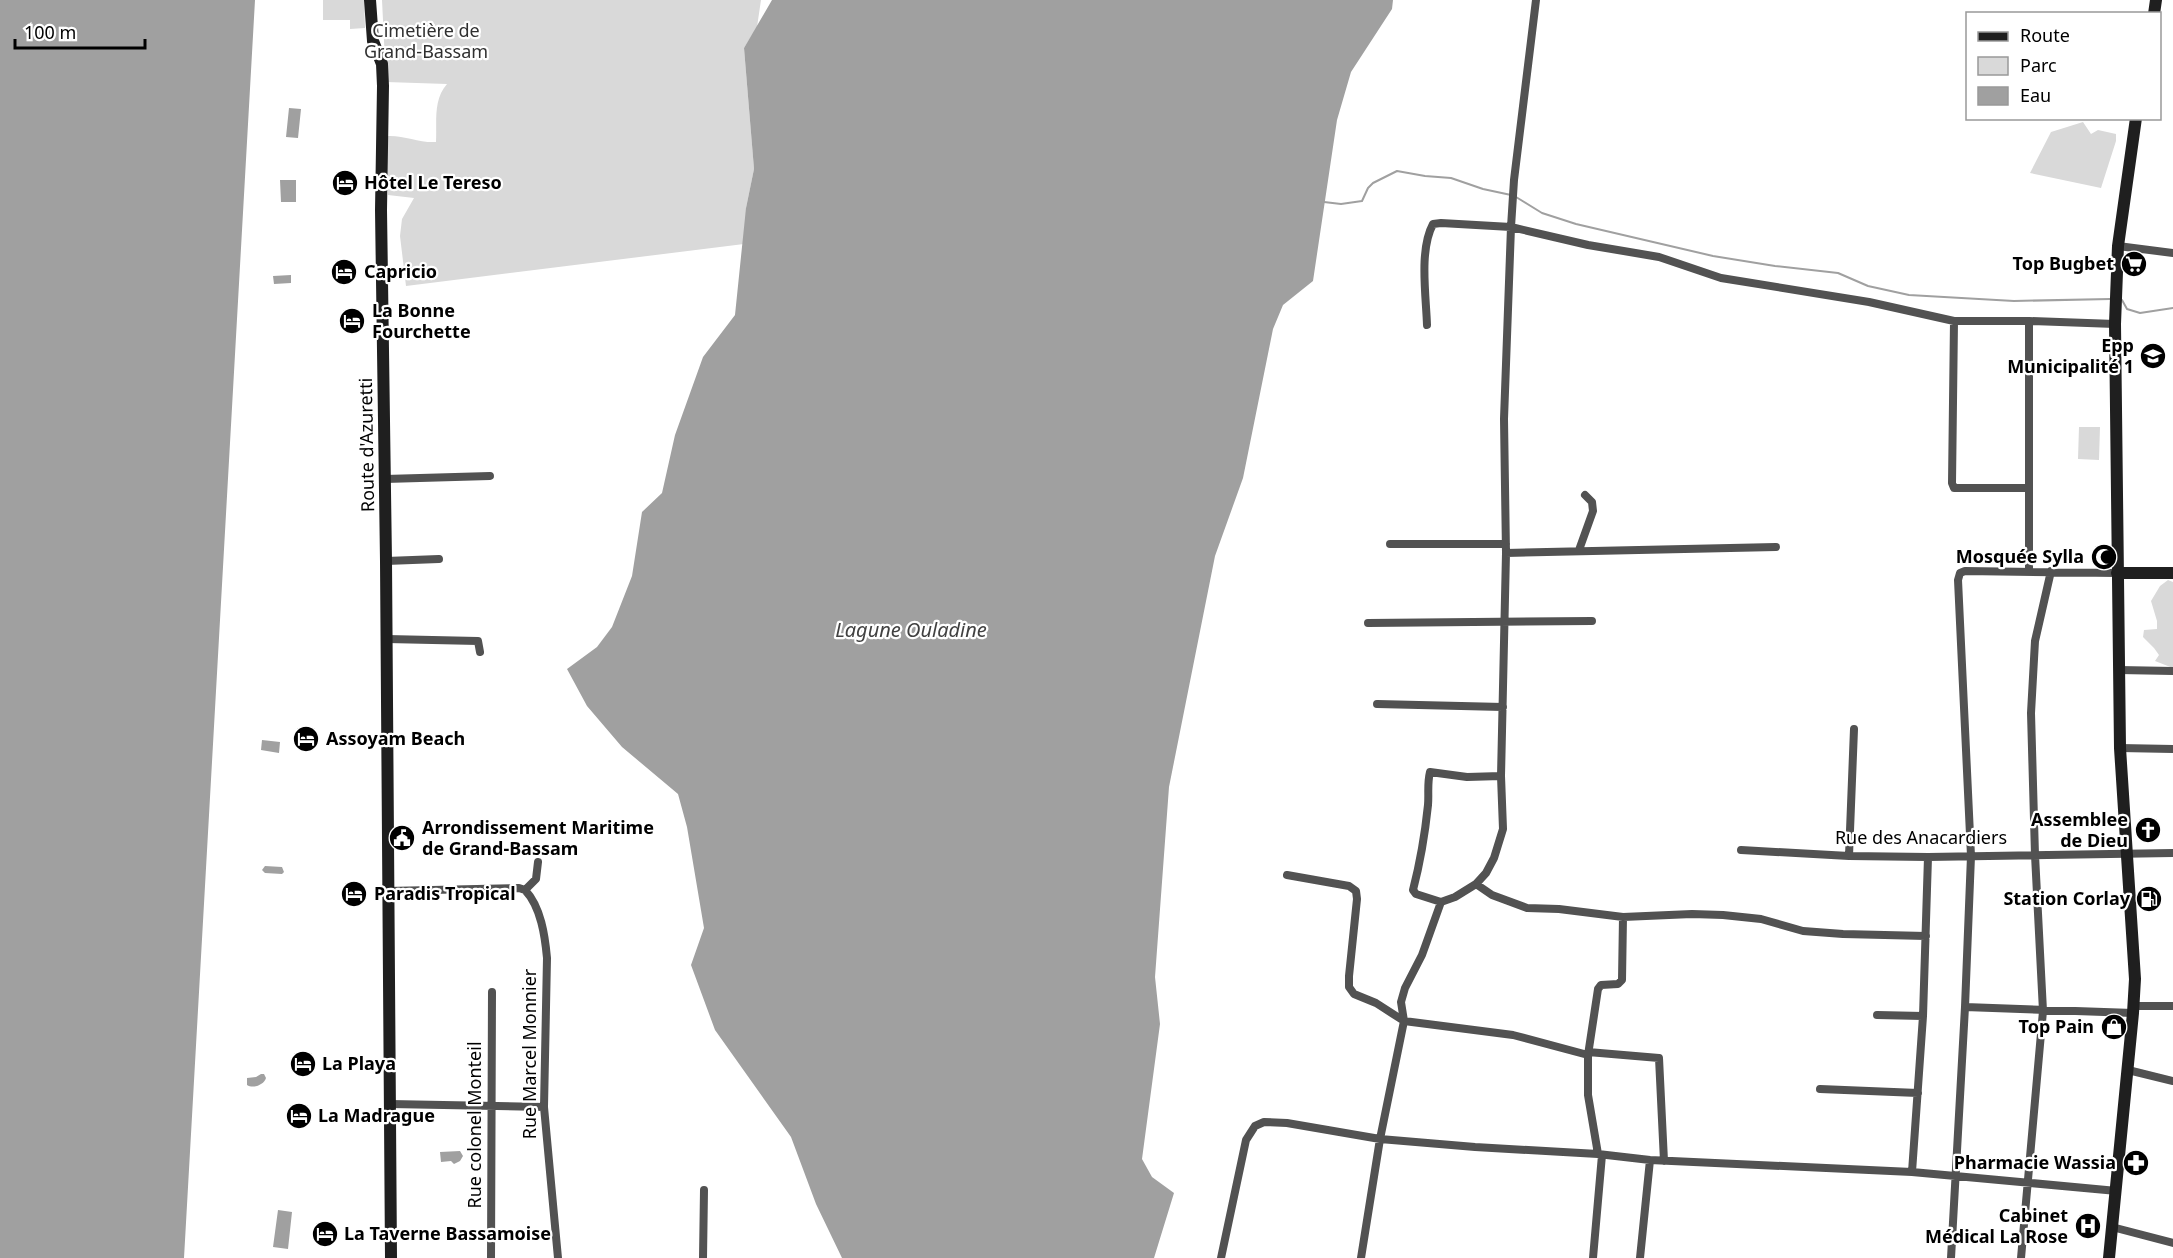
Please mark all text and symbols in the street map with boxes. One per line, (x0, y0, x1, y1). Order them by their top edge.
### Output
scale bar (15, 12, 146, 50)
legend (1966, 12, 2161, 120)
park label: Cimetière de Grand-Bassam (364, 18, 488, 63)
text: 100 m (24, 20, 76, 44)
text: Route (2020, 23, 2070, 47)
text: Parc (2020, 53, 2057, 77)
text: Eau (2020, 83, 2051, 107)
hotel icon: Hôtel Le Tereso (330, 168, 360, 198)
place label: Hôtel Le Tereso (364, 170, 502, 194)
supermarket icon: Top Bugbet (2119, 249, 2149, 279)
place label: Top Bugbet (2013, 251, 2114, 275)
hotel icon: Capricio (329, 257, 359, 287)
place label: Capricio (364, 259, 437, 283)
place label: La Bonne Fourchette (372, 298, 471, 343)
hotel icon: La Bonne Fourchette (337, 306, 367, 336)
place label: Epp Municipalité 1 (2007, 333, 2134, 378)
school or university icon: Epp Municipalité 1 (2138, 341, 2168, 371)
street label: Route d'Azuretti (353, 378, 379, 512)
mosque icon: Mosquée Sylla (2089, 542, 2119, 572)
place label: Mosquée Sylla (1956, 544, 2084, 568)
water label: Lagune Ouladine (835, 616, 987, 643)
hotel icon: Assoyam Beach (291, 724, 321, 754)
place label: Assoyam Beach (326, 726, 465, 750)
place label: Assemblee de Dieu (2031, 807, 2128, 852)
place label: Arrondissement Maritime de Grand-Bassam (422, 815, 654, 860)
church icon: Assemblee de Dieu (2133, 815, 2163, 845)
public building icon: Arrondissement Maritime de Grand-Bassam (387, 823, 417, 853)
street label: Rue des Anacardiers (1835, 825, 2007, 849)
hotel icon: Paradis Tropical (339, 879, 369, 909)
place label: Paradis Tropical (374, 881, 516, 905)
fuel station icon: Station Corlay (2134, 884, 2164, 914)
place label: Station Corlay (2003, 886, 2131, 910)
street label: Rue Marcel Monnier (517, 968, 541, 1139)
shop icon: Top Pain (2099, 1012, 2129, 1042)
place label: Top Pain (2019, 1014, 2094, 1038)
street label: Rue colonel Monteil (462, 1041, 486, 1209)
hotel icon: La Playa (288, 1049, 318, 1079)
place label: La Playa (322, 1051, 396, 1075)
hotel icon: La Madrague (284, 1101, 314, 1131)
place label: La Madrague (318, 1103, 435, 1127)
pharmacy icon: Pharmacie Wassia (2121, 1148, 2151, 1178)
place label: Pharmacie Wassia (1954, 1150, 2116, 1174)
place label: Cabinet Médical La Rose (1925, 1203, 2068, 1248)
hospital icon: Cabinet Médical La Rose (2073, 1211, 2103, 1241)
hotel icon: La Taverne Bassamoise (310, 1219, 340, 1249)
place label: La Taverne Bassamoise (344, 1221, 551, 1245)

